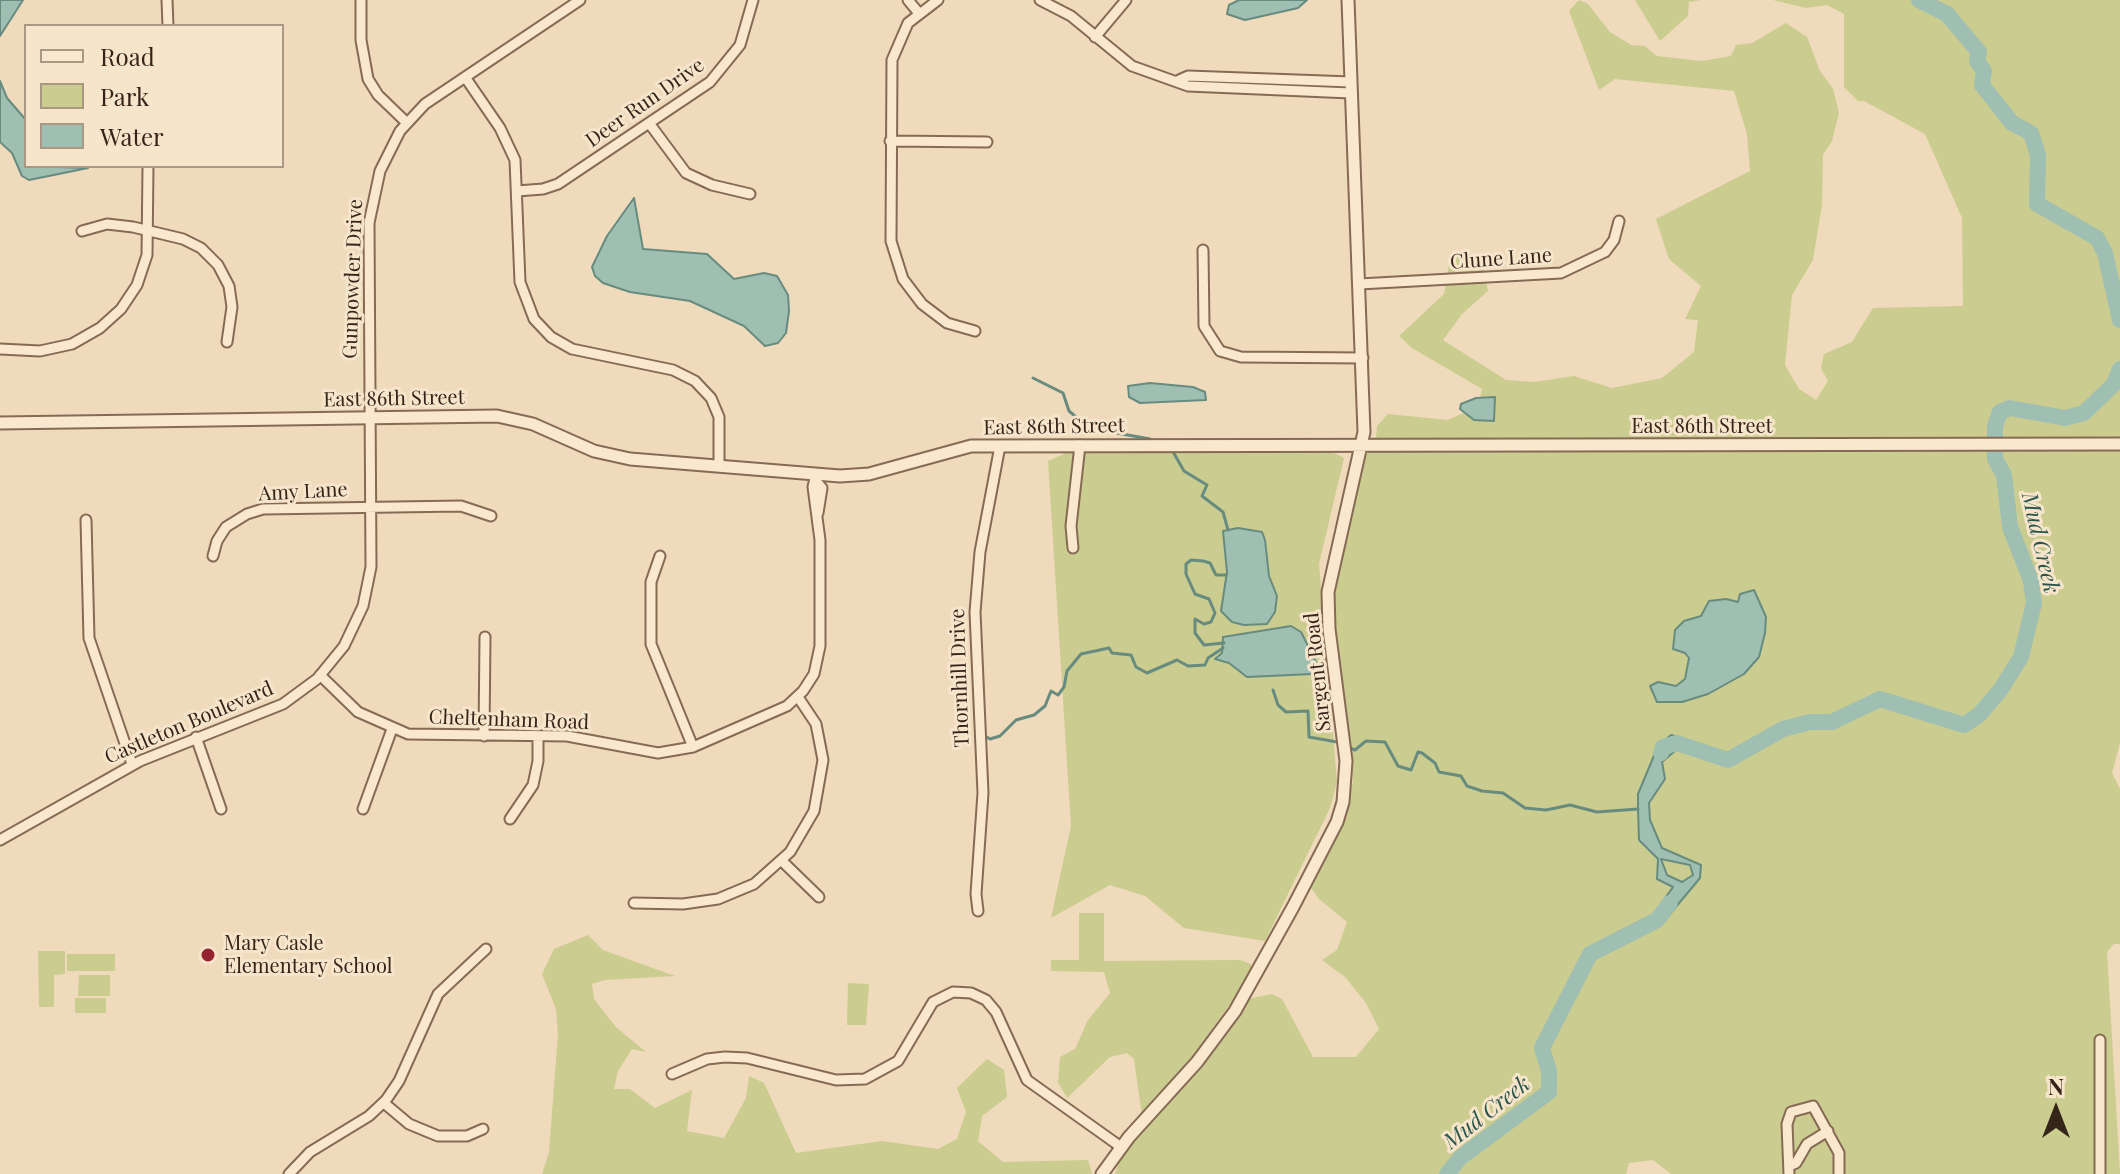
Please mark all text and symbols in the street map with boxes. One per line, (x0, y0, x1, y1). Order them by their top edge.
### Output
legend (24, 24, 284, 168)
text: Road (100, 40, 155, 72)
street label: Deer Run Drive (581, 53, 709, 153)
text: Park (100, 80, 149, 112)
text: Water (100, 120, 164, 152)
street label: Gunpowder Drive (338, 199, 368, 359)
street label: Clune Lane (1449, 243, 1553, 275)
street label: East 86th Street (323, 386, 465, 412)
street label: East 86th Street (983, 414, 1125, 440)
street label: East 86th Street (1631, 415, 1773, 439)
street label: Amy Lane (258, 478, 348, 506)
water label: Mud Creek (2016, 490, 2064, 596)
street label: Thornhill Drive (946, 608, 974, 748)
street label: Sargent Road (1300, 611, 1336, 733)
street label: Castleton Boulevard (101, 677, 277, 769)
street label: Cheltenham Road (428, 705, 590, 735)
place label: Mary Casle Elementary School (224, 932, 392, 979)
marker: Mary Casle Elementary School (199, 946, 217, 964)
north arrow (2016, 1070, 2096, 1150)
water label: Mud Creek (1438, 1071, 1536, 1155)
text: N (2048, 1071, 2064, 1101)

